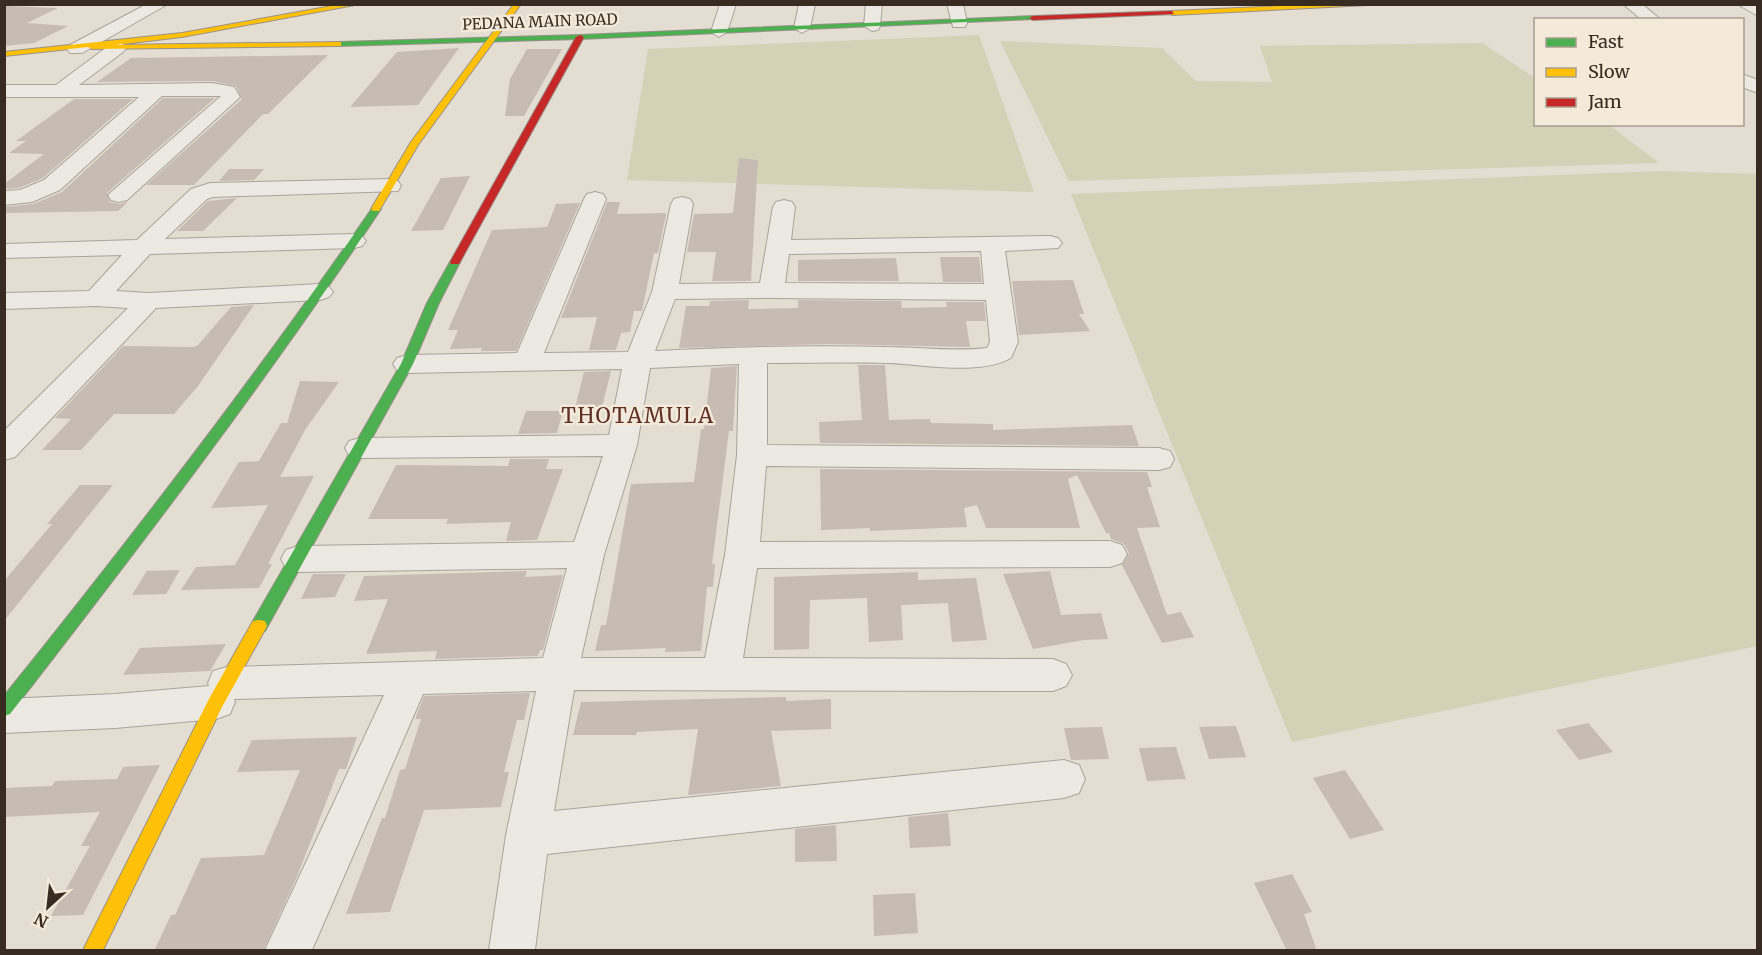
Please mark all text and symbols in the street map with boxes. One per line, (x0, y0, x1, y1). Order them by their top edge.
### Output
street label: PEDANA MAIN ROAD (462, 9, 618, 34)
legend (1534, 18, 1744, 126)
text: Fast (1588, 30, 1624, 53)
text: Slow (1588, 60, 1631, 83)
text: Jam (1587, 90, 1622, 113)
district label: THOTAMULA (561, 402, 715, 429)
north arrow (18, 877, 78, 937)
text: N (31, 908, 51, 932)

